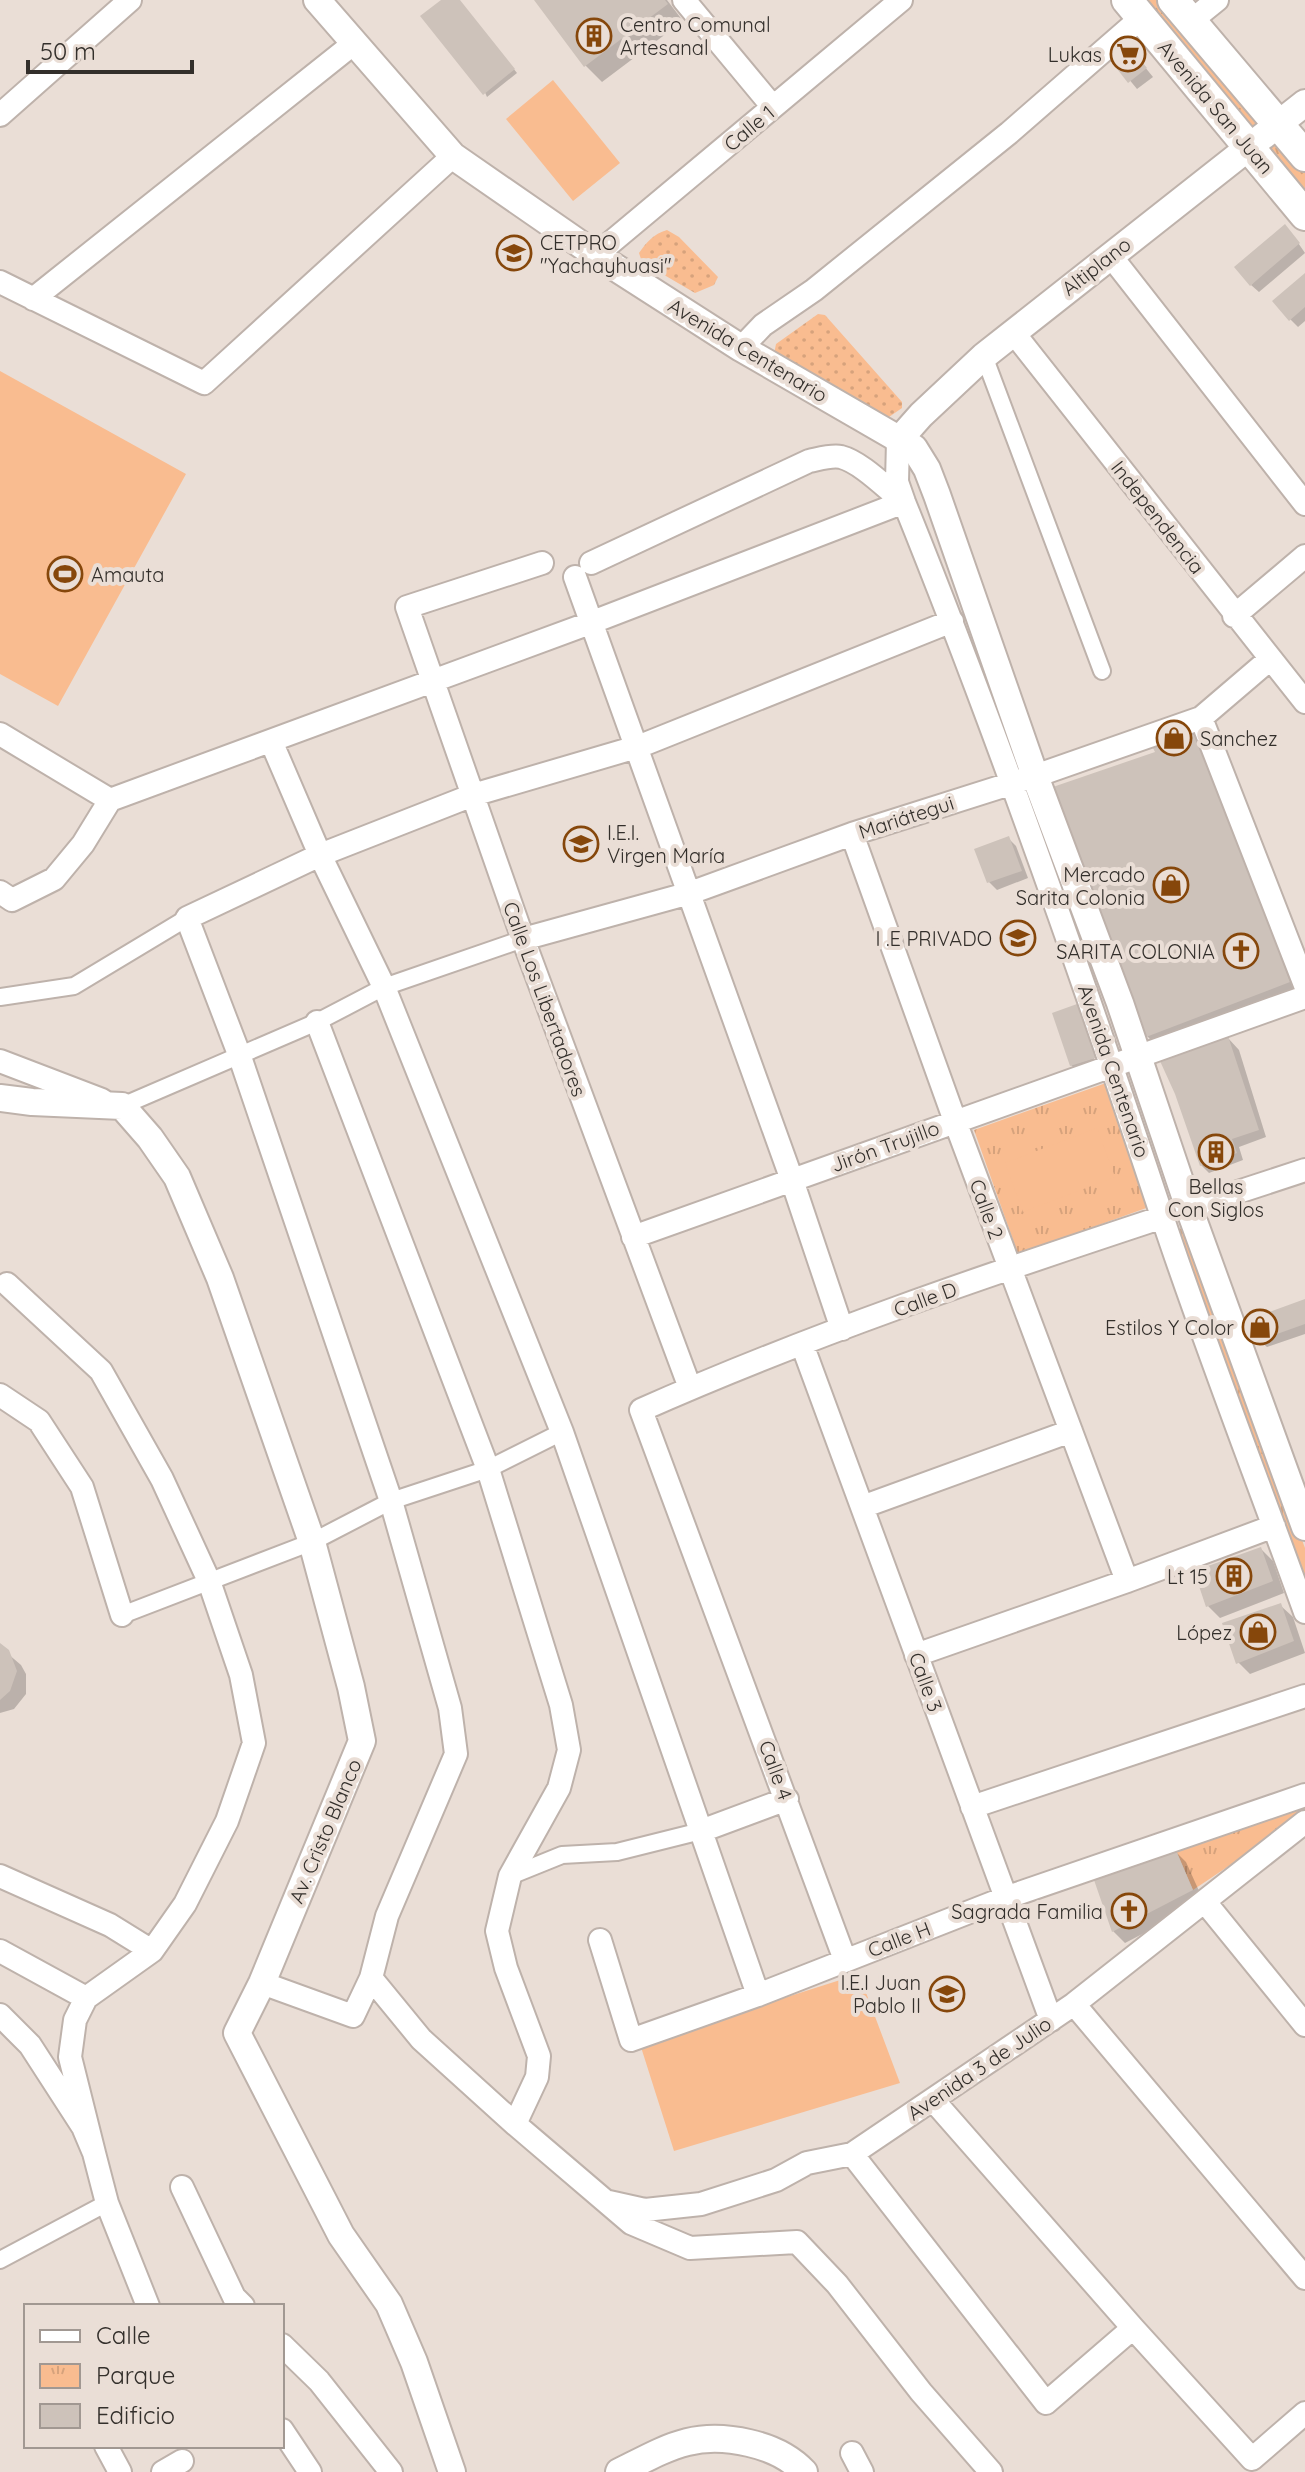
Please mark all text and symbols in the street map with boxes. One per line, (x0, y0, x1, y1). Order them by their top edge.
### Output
place label: Centro Comunal Artesanal (620, 12, 771, 60)
building icon: Centro Comunal Artesanal (575, 17, 613, 55)
scale bar (28, 24, 192, 74)
supermarket icon: Lukas (1109, 35, 1147, 73)
street label: Avenida San Juan (1153, 35, 1279, 179)
text: 50 m (40, 36, 96, 66)
place label: Lukas (1048, 42, 1102, 67)
street label: Calle 1 (719, 100, 779, 156)
place label: CETPRO "Yachayhuasi" (540, 230, 672, 278)
street label: Altiplano (1056, 231, 1136, 301)
school or university icon: CETPRO "Yachayhuasi" (495, 234, 533, 272)
street label: Avenida Centenario (664, 293, 832, 407)
street label: Independencia (1106, 455, 1210, 579)
sports icon: Amauta (46, 555, 84, 593)
place label: Amauta (91, 562, 164, 587)
shop icon: Sanchez (1155, 719, 1193, 757)
place label: Sanchez (1200, 726, 1278, 751)
street label: Mariátegui (855, 790, 957, 844)
place label: I.E.I. Virgen María (607, 820, 725, 868)
school or university icon: I.E.I. Virgen María (562, 825, 600, 863)
place label: Mercado Sarita Colonia (1016, 862, 1145, 910)
shop icon: Mercado Sarita Colonia (1152, 866, 1190, 904)
street label: Calle Los Libertadores (498, 898, 592, 1100)
school or university icon: I .E PRIVADO (999, 919, 1037, 957)
place label: I .E PRIVADO (876, 926, 992, 951)
church icon: SARITA COLONIA (1222, 932, 1260, 970)
place label: SARITA COLONIA (1056, 939, 1215, 964)
street label: Avenida Centenario (1073, 981, 1155, 1161)
street label: Jirón Trujillo (828, 1115, 942, 1177)
building icon: Bellas Con Siglos (1197, 1133, 1235, 1171)
place label: Bellas Con Siglos (1168, 1174, 1264, 1222)
street label: Calle 2 (965, 1176, 1009, 1242)
street label: Calle D (890, 1276, 960, 1322)
shop icon: Estilos Y Color (1241, 1308, 1279, 1346)
place label: Estilos Y Color (1105, 1315, 1234, 1340)
building icon: Lt 15 (1215, 1557, 1253, 1595)
place label: Lt 15 (1167, 1564, 1208, 1589)
shop icon: López (1239, 1613, 1277, 1651)
place label: López (1176, 1620, 1232, 1645)
street label: Calle 3 (904, 1649, 948, 1715)
street label: Calle 4 (754, 1737, 798, 1803)
street label: Av. Cristo Blanco (283, 1755, 367, 1907)
church icon: Sagrada Familia (1110, 1892, 1148, 1930)
place label: Sagrada Familia (951, 1899, 1103, 1924)
street label: Calle H (864, 1916, 934, 1962)
place label: I.E.I Juan Pablo II (840, 1970, 921, 2018)
school or university icon: I.E.I Juan Pablo II (928, 1975, 966, 2013)
street label: Avenida 3 de Julio (902, 2011, 1056, 2125)
legend (24, 2304, 284, 2448)
text: Calle (96, 2320, 151, 2350)
text: Parque (96, 2360, 175, 2390)
text: Edificio (96, 2400, 175, 2430)

